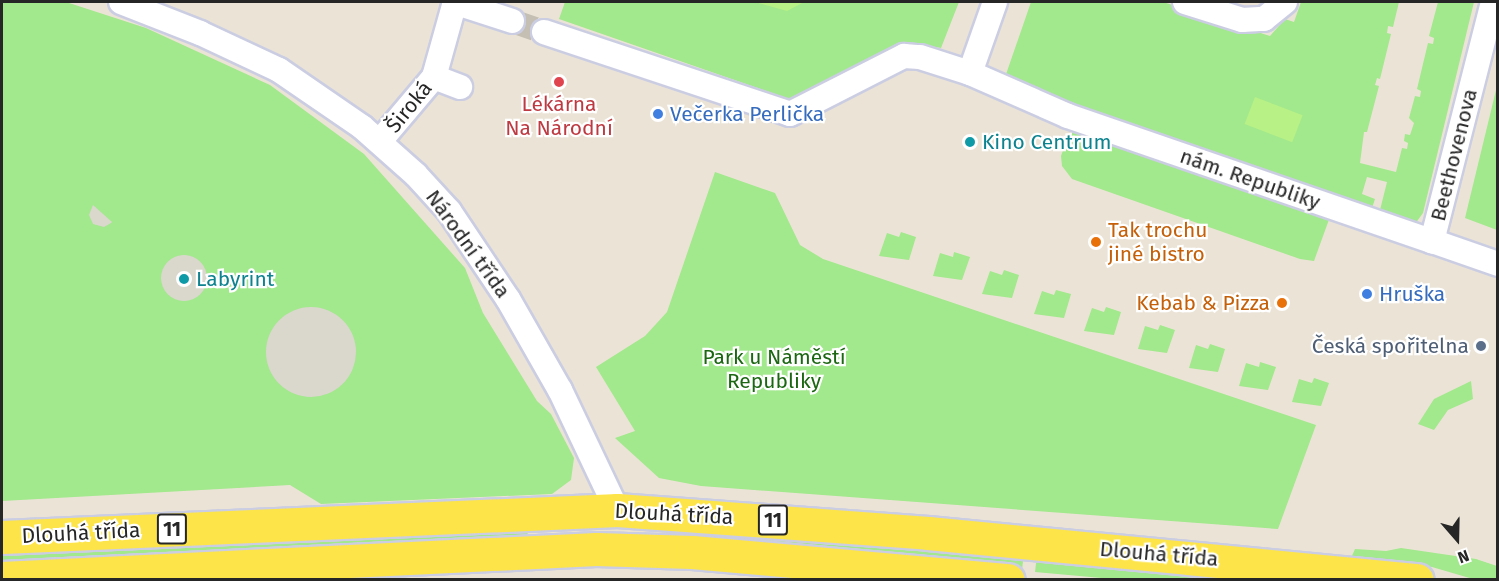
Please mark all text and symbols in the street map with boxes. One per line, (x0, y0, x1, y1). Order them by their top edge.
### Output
marker: Lékárna Na Národní (552, 75, 566, 89)
street label: Široká (381, 76, 437, 138)
street label: Beethovenova (1425, 86, 1483, 224)
place label: Lékárna Na Národní (505, 91, 613, 141)
place label: Večerka Perlička (670, 101, 824, 127)
marker: Večerka Perlička (651, 107, 665, 121)
place label: Kino Centrum (982, 129, 1111, 155)
marker: Kino Centrum (963, 135, 977, 149)
street label: nám. Republiky (1177, 143, 1323, 215)
street label: Národní třída (420, 185, 516, 303)
place label: Tak trochu jiné bistro (1108, 217, 1207, 267)
marker: Tak trochu jiné bistro (1089, 235, 1103, 249)
place label: Labyrint (196, 266, 274, 292)
marker: Labyrint (177, 272, 191, 286)
place label: Hruška (1379, 281, 1445, 307)
marker: Hruška (1360, 287, 1374, 301)
place label: Kebab & Pizza (1136, 290, 1270, 316)
marker: Kebab & Pizza (1275, 296, 1289, 310)
place label: Česká spořitelna (1312, 333, 1469, 359)
marker: Česká spořitelna (1474, 339, 1488, 353)
park label: Park u Náměstí Republiky (702, 344, 846, 394)
street label: Dlouhá třída (614, 498, 734, 530)
road number: 11 (756, 503, 790, 537)
north arrow (1427, 509, 1487, 569)
road number: 11 (156, 512, 188, 546)
street label: Dlouhá třída (21, 517, 141, 549)
street label: Dlouhá třída (1099, 536, 1219, 572)
text: N (1455, 546, 1472, 567)

